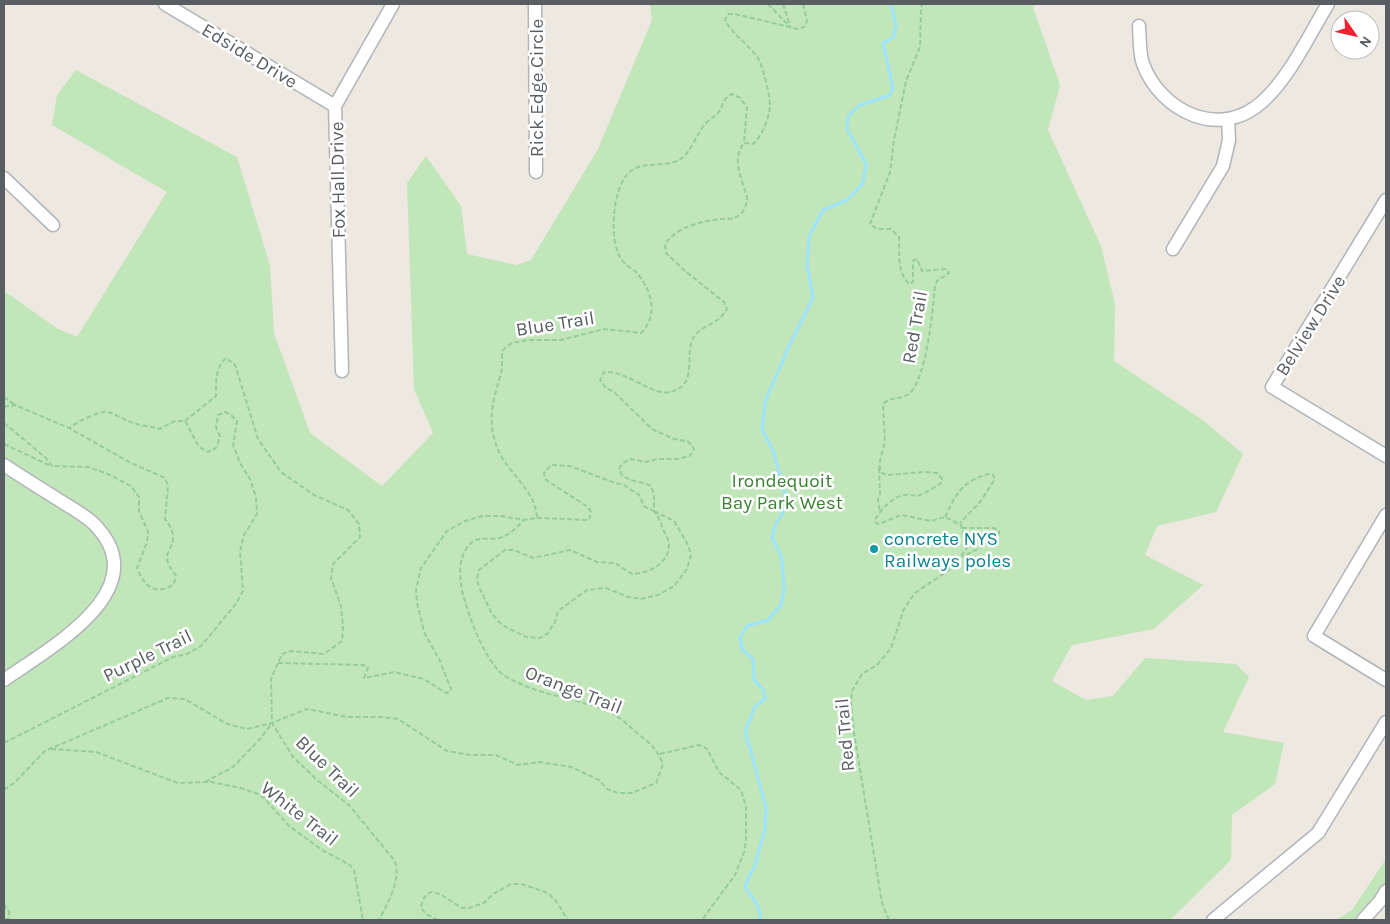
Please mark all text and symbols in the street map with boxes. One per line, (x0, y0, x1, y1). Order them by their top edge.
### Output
north arrow (1330, 10, 1380, 60)
street label: Edside Drive (198, 19, 301, 93)
street label: Rick Edge Circle (526, 19, 548, 157)
text: N (1356, 33, 1375, 51)
street label: Fox Hall Drive (326, 121, 350, 239)
street label: Belview Drive (1271, 271, 1351, 380)
street label: Red Trail (898, 289, 932, 365)
street label: Blue Trail (514, 307, 596, 341)
park label: Irondequoit Bay Park West (721, 470, 843, 514)
place label: concrete NYS Railways poles (884, 528, 1011, 572)
marker: concrete NYS Railways poles (868, 543, 880, 555)
street label: Purple Trail (99, 625, 195, 687)
street label: Orange Trail (522, 661, 625, 719)
street label: Red Trail (831, 697, 859, 773)
street label: Blue Trail (291, 731, 363, 802)
street label: White Trail (256, 777, 342, 851)

